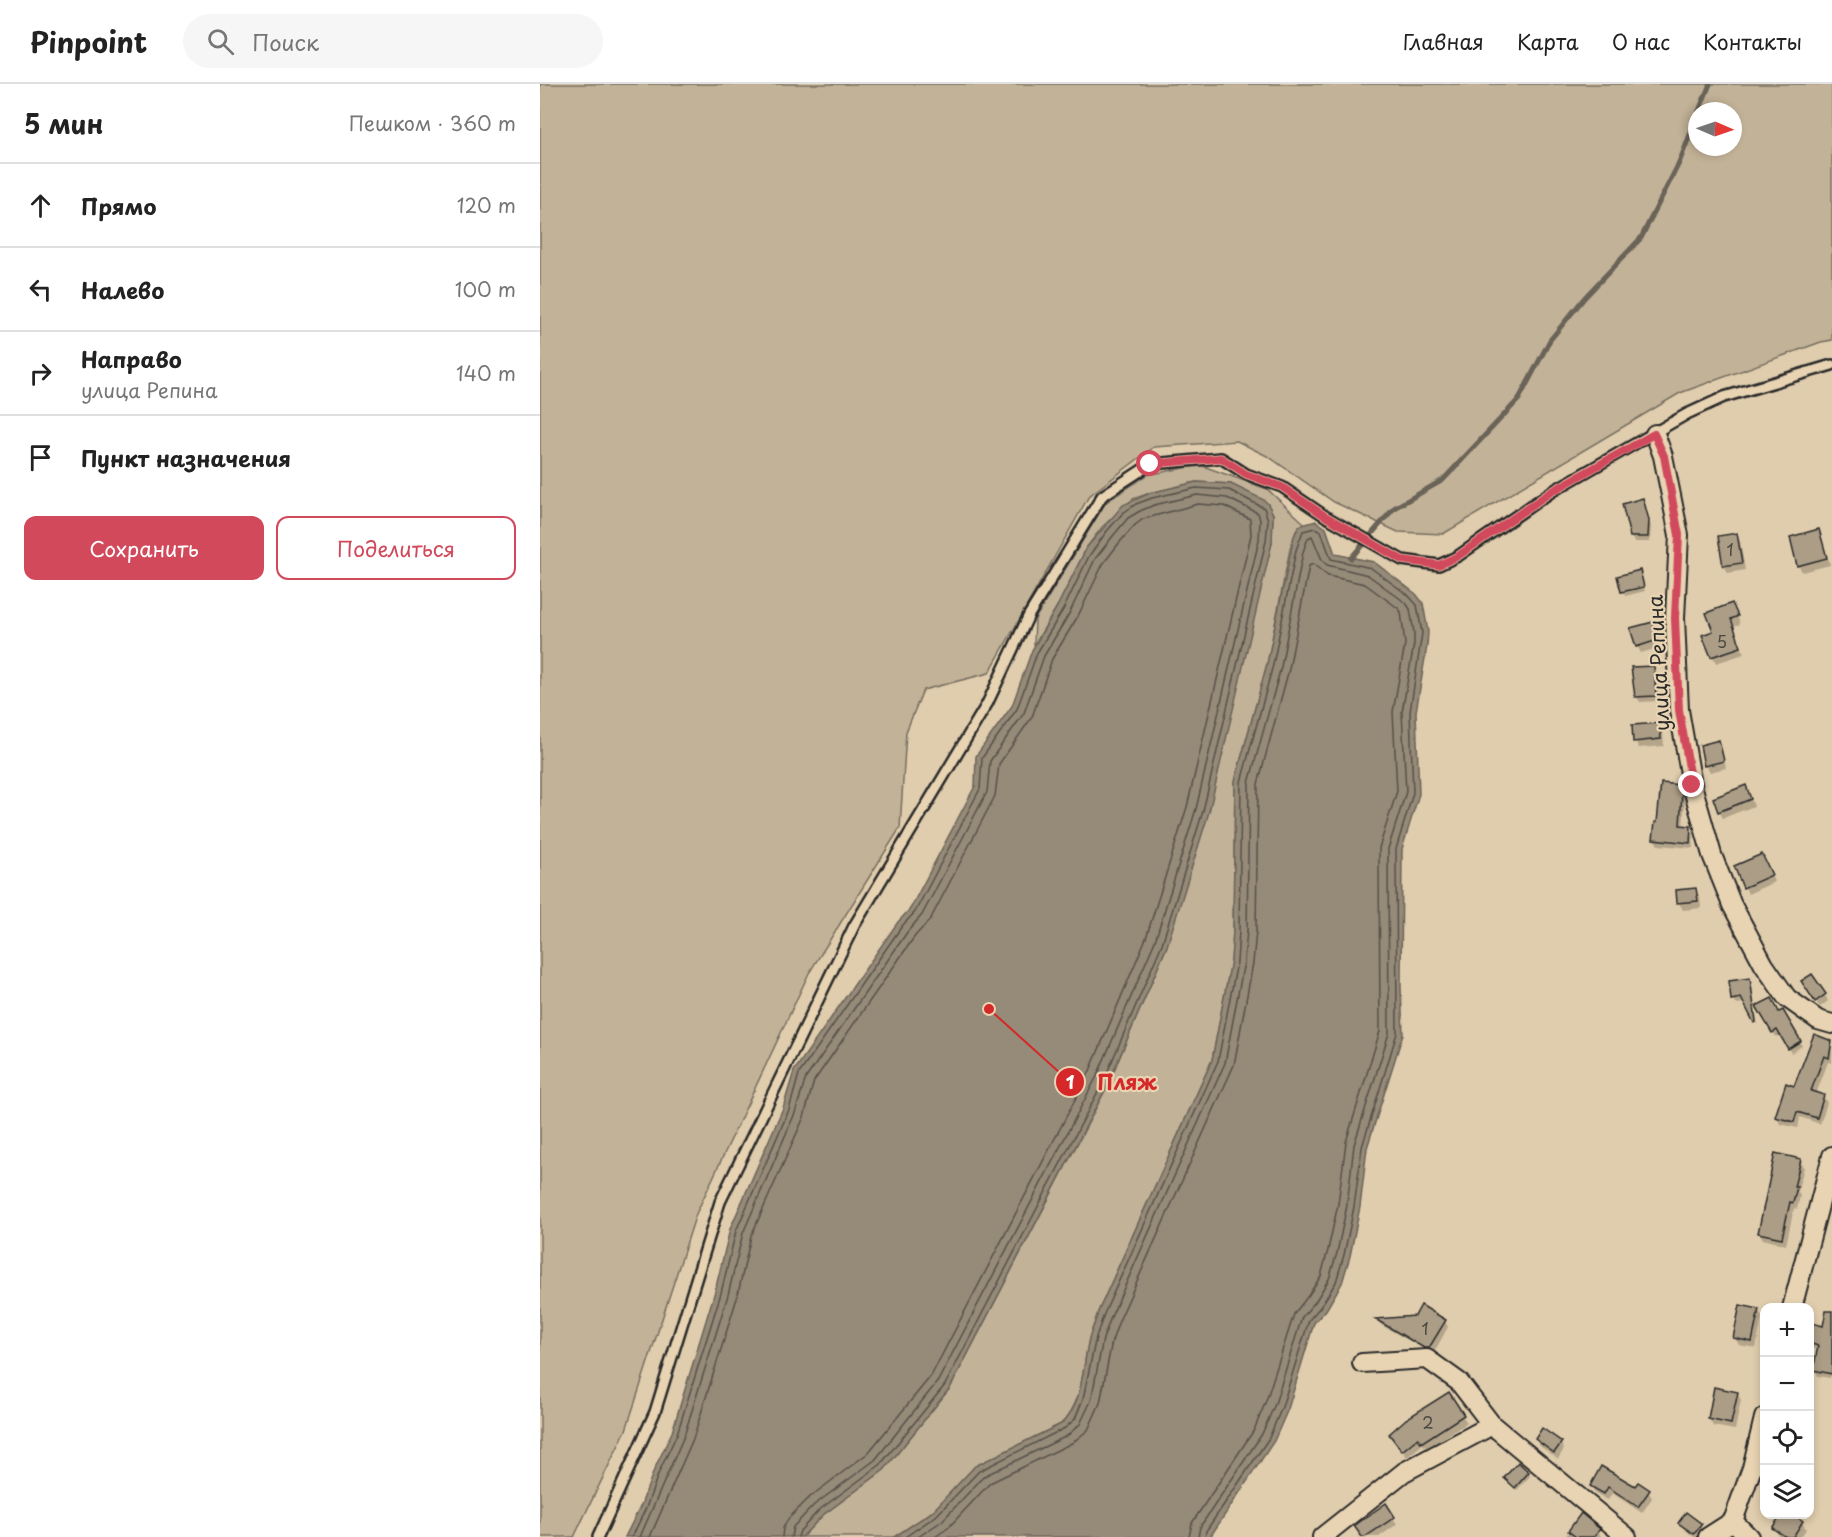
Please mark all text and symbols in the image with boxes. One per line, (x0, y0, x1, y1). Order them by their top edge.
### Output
search box (183, 14, 603, 68)
text: Pinpoint (30, 20, 147, 63)
icon: search (204, 25, 237, 58)
text: Поиск (252, 25, 319, 58)
text: Главная (1403, 25, 1484, 57)
text: Карта (1517, 25, 1579, 57)
text: О нас (1612, 25, 1670, 57)
text: Контакты (1703, 25, 1802, 57)
north arrow (1688, 102, 1742, 156)
text: 5 мин (24, 104, 103, 143)
text: Пешком · 360 m (349, 108, 516, 138)
icon: ahead (24, 189, 57, 222)
text: Прямо (81, 189, 156, 222)
text: 120 m (457, 190, 516, 220)
icon: left (24, 273, 57, 306)
text: Налево (81, 273, 164, 306)
text: 100 m (455, 274, 516, 304)
text: Направо (81, 342, 182, 375)
icon: right (24, 357, 57, 390)
text: 140 m (456, 358, 516, 388)
text: улица Репина (81, 375, 218, 405)
icon: arrive (24, 441, 57, 474)
text: Пункт назначения (81, 441, 291, 474)
route start (1136, 450, 1162, 476)
button: Сохранить (24, 516, 264, 580)
button: Поделиться (276, 516, 516, 580)
house number: 1 (1726, 537, 1734, 561)
street label: улица Репина (1639, 594, 1677, 732)
house number: 5 (1717, 629, 1727, 653)
route end (1678, 771, 1704, 797)
callout: Пляж (1055, 1063, 1169, 1102)
text: Пляж (1097, 1065, 1157, 1097)
text: 1 (1066, 1068, 1075, 1095)
map controls (1760, 1303, 1814, 1519)
button: + (1760, 1303, 1814, 1357)
house number: 1 (1421, 1316, 1429, 1340)
button: − (1760, 1357, 1814, 1411)
house number: 2 (1422, 1410, 1434, 1434)
button: locate (1760, 1411, 1814, 1465)
button: layers (1760, 1465, 1814, 1519)

